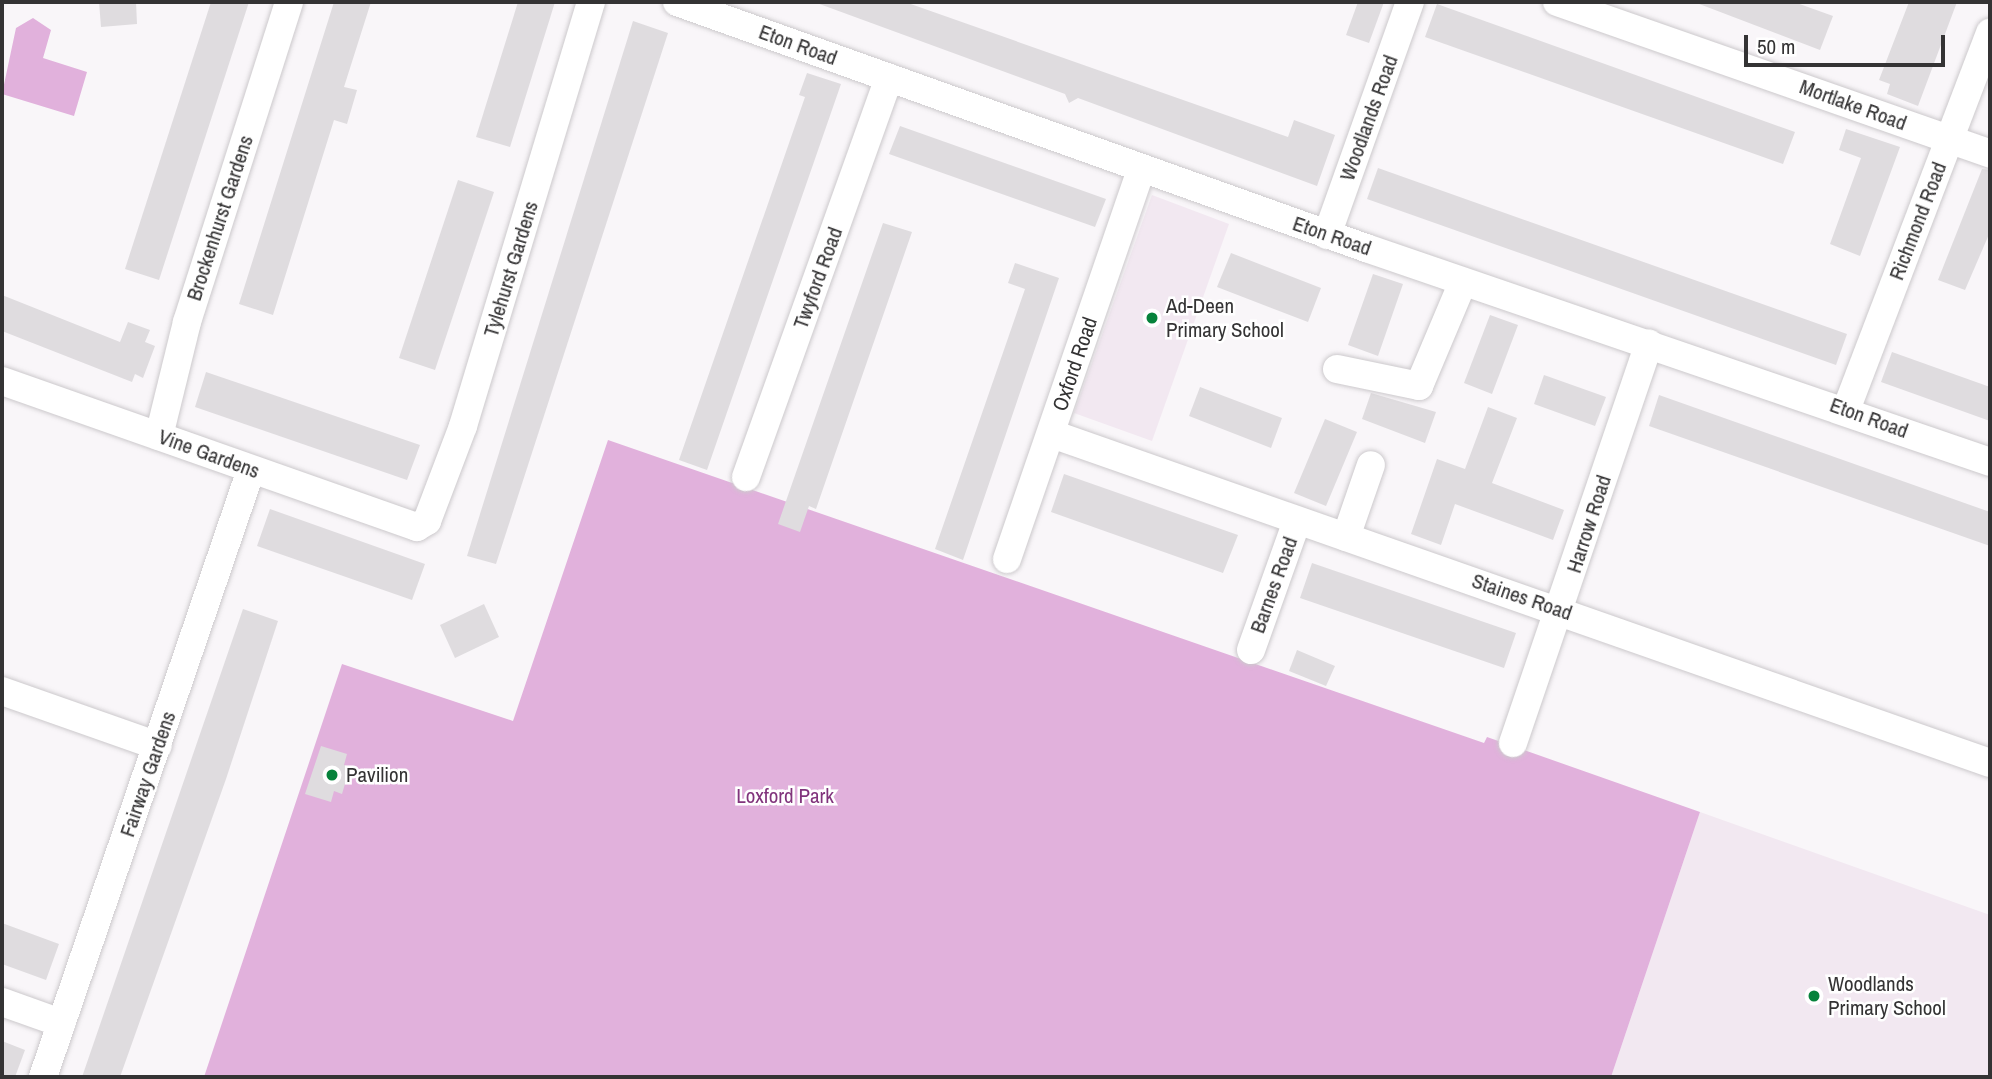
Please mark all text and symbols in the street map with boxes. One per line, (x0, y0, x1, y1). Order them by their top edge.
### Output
street label: Eton Road (755, 19, 841, 71)
scale bar (1747, 21, 1948, 65)
text: 50 m (1757, 32, 1795, 61)
street label: Woodlands Road (1335, 52, 1403, 184)
street label: Mortlake Road (1796, 74, 1910, 136)
street label: Brockenhurst Gardens (181, 132, 259, 304)
street label: Richmond Road (1884, 158, 1952, 284)
street label: Tylehurst Gardens (478, 198, 544, 340)
street label: Eton Road (1289, 211, 1375, 261)
street label: Twyford Road (788, 224, 848, 332)
place label: Ad-Deen Primary School (1166, 293, 1284, 343)
marker: Ad-Deen Primary School (1144, 310, 1160, 326)
street label: Oxford Road (1047, 314, 1103, 414)
street label: Eton Road (1826, 392, 1912, 444)
street label: Vine Gardens (155, 424, 263, 484)
street label: Harrow Road (1561, 472, 1617, 576)
street label: Barnes Road (1245, 533, 1303, 637)
street label: Staines Road (1469, 568, 1575, 626)
street label: Fairway Gardens (115, 708, 181, 840)
place label: Pavilion (346, 762, 408, 788)
marker: Pavilion (324, 767, 340, 783)
park label: Loxford Park (736, 783, 834, 809)
place label: Woodlands Primary School (1828, 971, 1946, 1021)
marker: Woodlands Primary School (1806, 988, 1822, 1004)

